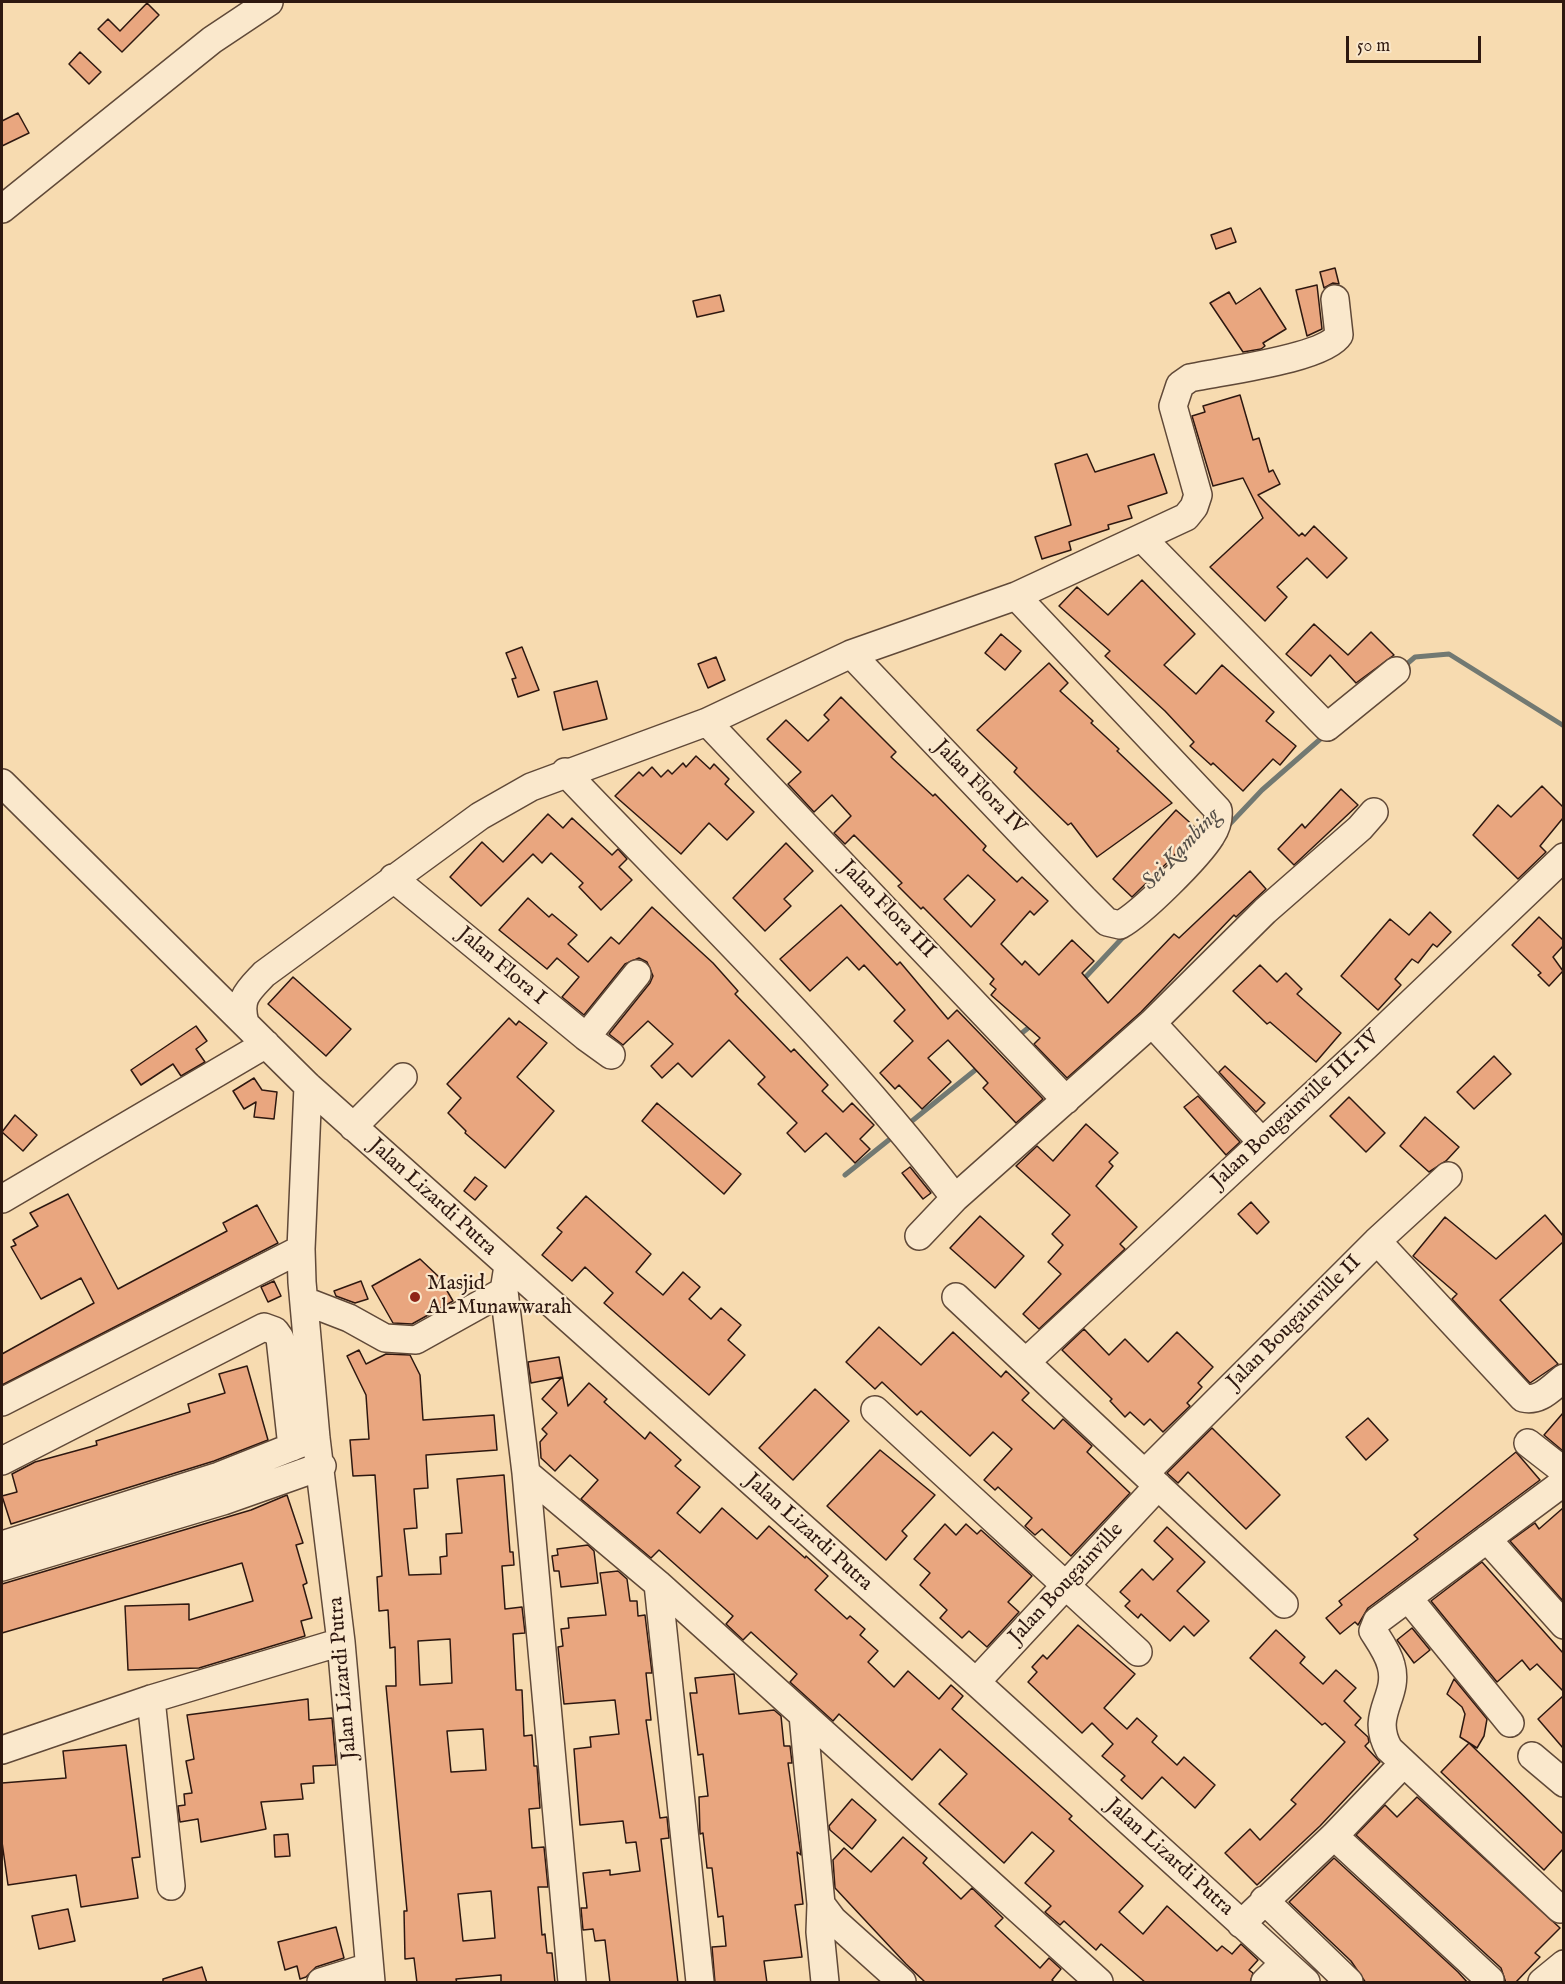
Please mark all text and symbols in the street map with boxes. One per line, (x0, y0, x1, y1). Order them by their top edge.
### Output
scale bar (1349, 24, 1484, 62)
text: 50 m (1357, 35, 1390, 58)
street label: Jalan Flora IV (928, 735, 1030, 841)
water label: Sei Kambing (1137, 804, 1227, 896)
street label: Jalan Flora III (834, 856, 940, 964)
street label: Jalan Flora I (451, 923, 551, 1011)
street label: Jalan Bougainville III-IV (1207, 1025, 1385, 1195)
street label: Jalan Lizardi Putra (363, 1134, 501, 1262)
street label: Jalan Bougainville II (1223, 1251, 1367, 1395)
place label: Masjid Al-Munawwarah (427, 1272, 572, 1322)
marker: Masjid Al-Munawwarah (408, 1290, 422, 1304)
street label: Jalan Lizardi Putra (739, 1469, 877, 1597)
street label: Jalan Bougainville (1004, 1518, 1130, 1650)
street label: Jalan Lizardi Putra (324, 1596, 364, 1760)
street label: Jalan Lizardi Putra (1100, 1794, 1238, 1922)

